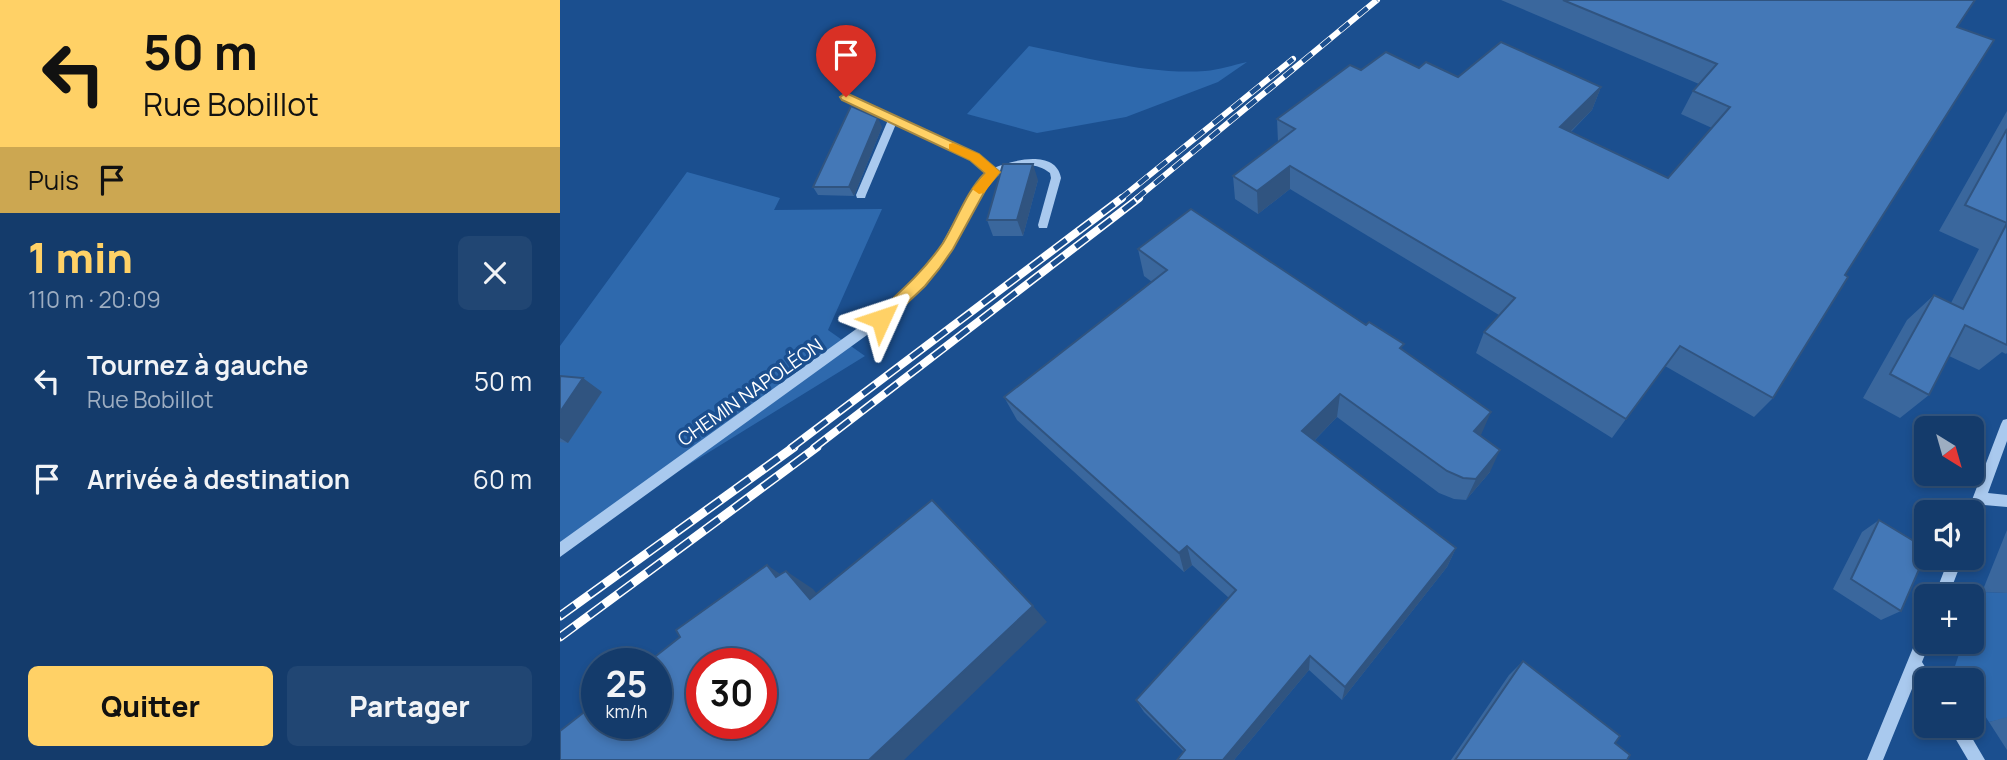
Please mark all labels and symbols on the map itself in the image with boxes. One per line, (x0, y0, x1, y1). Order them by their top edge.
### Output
pin (816, 25, 876, 97)
position arrow (844, 282, 918, 356)
street label: CHEMIN NAPOLÉON (672, 332, 828, 452)
north arrow (1914, 416, 1984, 486)
speed limit sign: 30 (686, 648, 777, 739)

